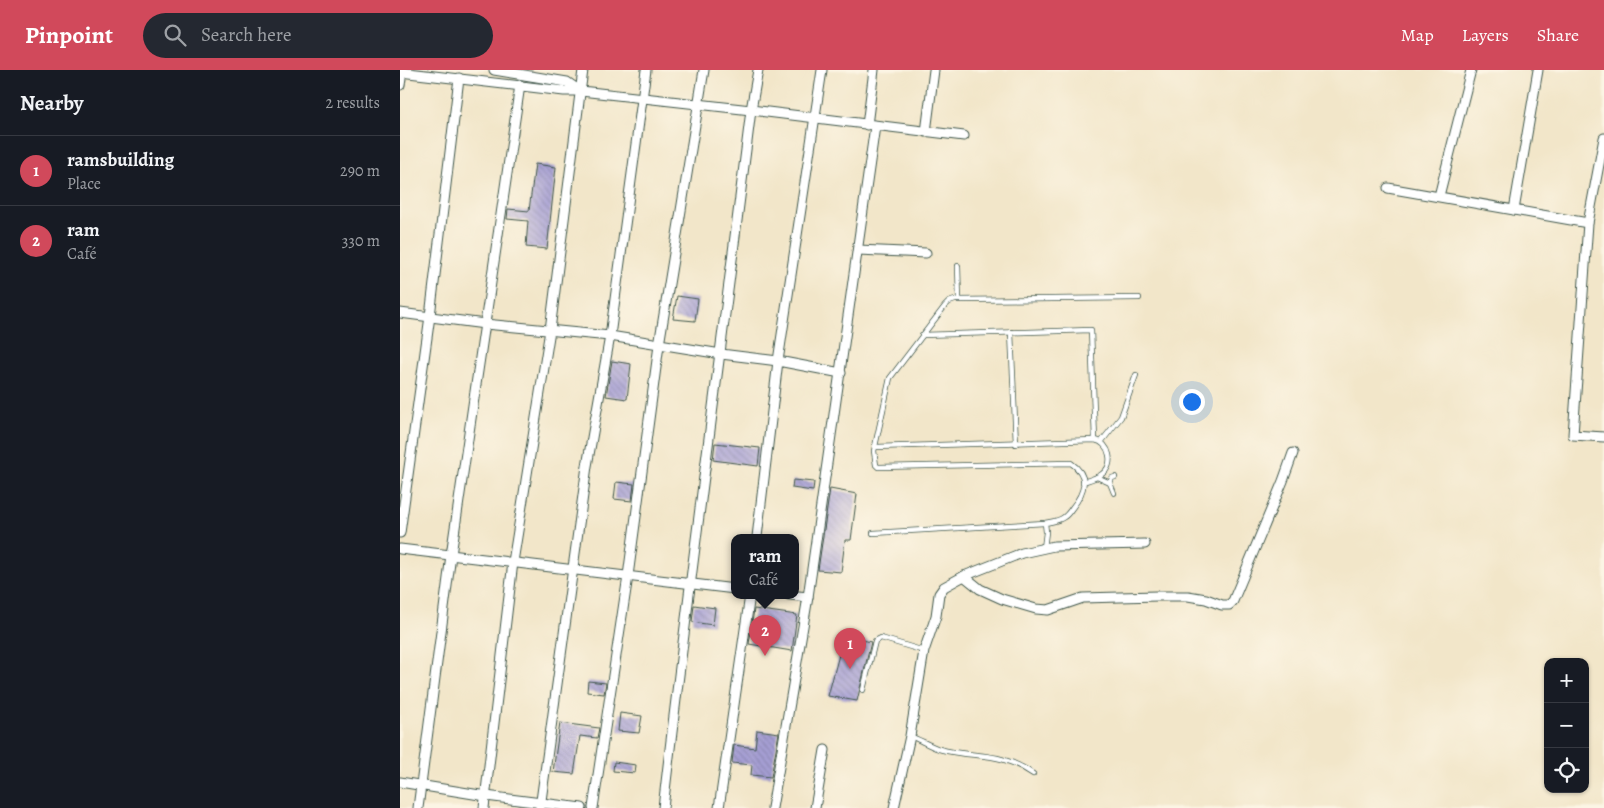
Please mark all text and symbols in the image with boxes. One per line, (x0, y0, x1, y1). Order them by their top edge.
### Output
search box (143, 13, 493, 58)
text: Pinpoint (25, 19, 113, 51)
icon: search (161, 21, 189, 49)
text: Search here (201, 22, 291, 48)
text: Map (1401, 23, 1434, 47)
text: Layers (1462, 23, 1509, 47)
text: Share (1537, 23, 1579, 47)
text: Nearby (20, 89, 83, 117)
text: 2 results (325, 92, 380, 114)
text: ramsbuilding (67, 147, 174, 173)
text: 1 (33, 160, 39, 182)
text: 290 m (340, 160, 380, 182)
text: Place (67, 173, 101, 195)
text: ram (67, 217, 100, 243)
text: 2 (32, 230, 40, 252)
text: 330 m (342, 230, 380, 252)
text: Café (67, 243, 97, 265)
your location (1179, 389, 1205, 415)
popup (731, 534, 799, 599)
text: ram (749, 543, 781, 569)
text: Café (749, 569, 778, 591)
pin: 2 (749, 615, 781, 656)
pin: 1 (834, 628, 866, 669)
map controls (1544, 658, 1589, 793)
button: + (1544, 658, 1589, 703)
button: − (1544, 703, 1589, 748)
button: locate (1544, 748, 1589, 793)

